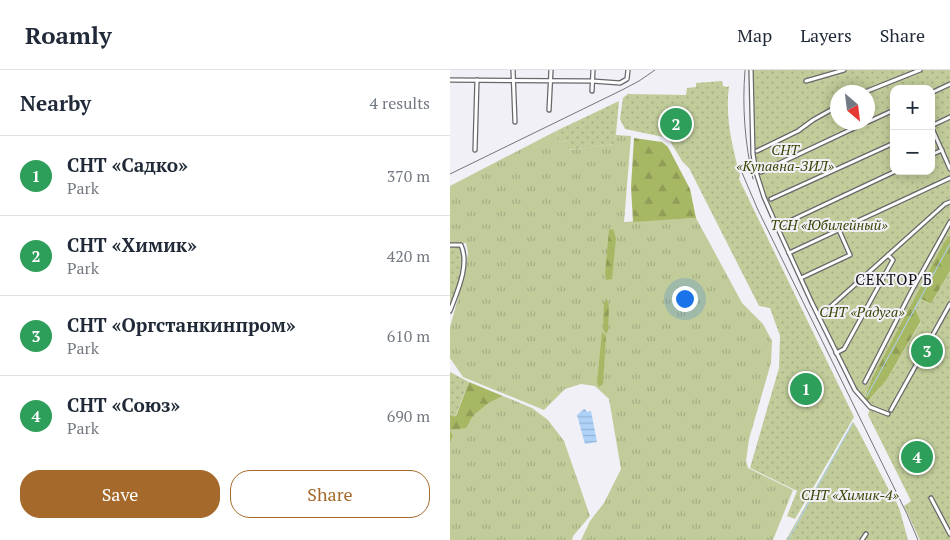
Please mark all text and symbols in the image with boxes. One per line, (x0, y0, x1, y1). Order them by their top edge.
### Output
text: Roamly (25, 19, 112, 51)
text: Map (737, 23, 772, 47)
text: Layers (800, 23, 852, 47)
text: Share (880, 23, 925, 47)
north arrow (830, 85, 875, 130)
map controls (890, 85, 935, 175)
button: + (890, 85, 935, 130)
text: Nearby (20, 89, 91, 117)
text: 4 results (370, 92, 430, 114)
pin: 2 (660, 105, 692, 143)
button: − (890, 130, 935, 175)
park label: СНТ «Купавна-ЗИЛ» (736, 140, 834, 175)
text: СНТ «Садко» (67, 152, 188, 177)
text: 1 (31, 165, 41, 187)
text: 370 m (387, 165, 430, 187)
text: Park (67, 177, 99, 199)
park label: ТСН «Юбилейный» (770, 215, 888, 234)
text: СНТ «Химик» (67, 232, 197, 257)
text: 2 (31, 245, 41, 267)
text: 420 m (387, 245, 430, 267)
text: Park (67, 257, 99, 279)
district label: СЕКТОР Б (855, 269, 933, 289)
your location (672, 286, 698, 312)
park label: СНТ «Радуга» (819, 302, 905, 321)
text: СНТ «Оргстанкинпром» (67, 312, 296, 337)
text: 3 (31, 325, 41, 347)
text: 610 m (387, 325, 430, 347)
pin: 3 (911, 332, 943, 370)
text: Park (67, 337, 99, 359)
pin: 1 (790, 370, 822, 408)
text: СНТ «Союз» (67, 392, 180, 417)
text: 4 (31, 405, 41, 427)
text: 690 m (387, 405, 430, 427)
text: Park (67, 417, 99, 439)
pin: 4 (901, 438, 933, 476)
button: Save (20, 470, 220, 518)
button: Share (230, 470, 430, 518)
park label: СНТ «Химик-4» (801, 485, 900, 504)

